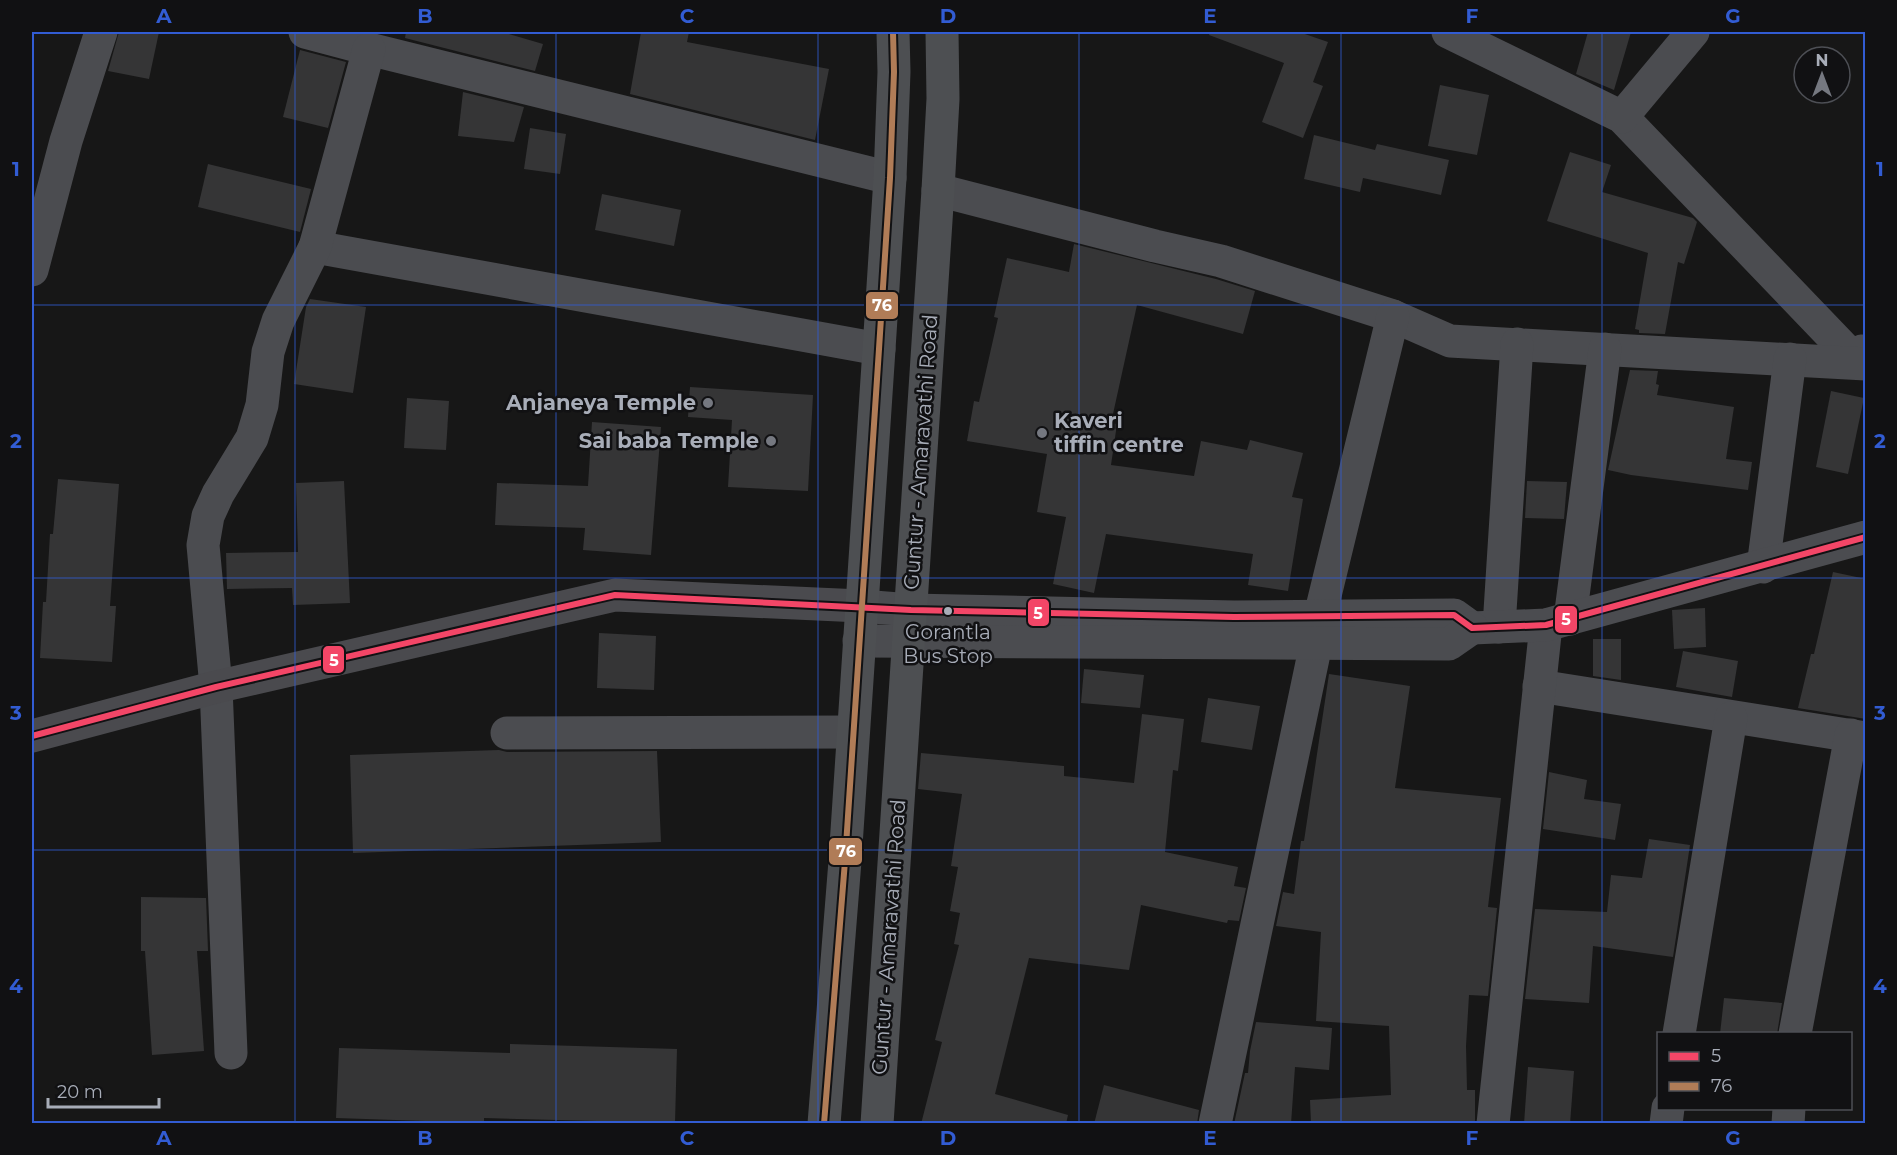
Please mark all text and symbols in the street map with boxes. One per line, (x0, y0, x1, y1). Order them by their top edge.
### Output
text: A (155, 4, 172, 28)
text: B (417, 4, 433, 28)
text: C (680, 4, 695, 28)
text: D (940, 4, 956, 28)
text: E (1203, 4, 1217, 28)
text: F (1466, 4, 1479, 28)
text: G (1725, 4, 1741, 28)
north arrow (1792, 45, 1852, 105)
text: N (1816, 51, 1828, 70)
text: 1 (12, 157, 20, 181)
text: 1 (1876, 157, 1884, 181)
line badge: 76 (865, 291, 899, 320)
text: 76 (872, 296, 892, 315)
street label: Guntur - Amaravathi Road (898, 313, 943, 591)
place label: Anjaneya Temple (505, 390, 696, 415)
marker: Anjaneya Temple (701, 396, 715, 410)
place label: Kaveri tiffin centre (1054, 408, 1184, 457)
marker: Kaveri tiffin centre (1035, 426, 1049, 440)
place label: Sai baba Temple (579, 428, 759, 453)
text: 2 (10, 429, 22, 453)
text: 2 (1874, 429, 1886, 453)
marker: Sai baba Temple (764, 434, 778, 448)
line badge: 5 (1027, 598, 1050, 627)
text: 5 (1033, 604, 1043, 623)
marker: Gorantla Bus Stop (942, 605, 954, 617)
line badge: 5 (1554, 605, 1578, 634)
text: 5 (1561, 610, 1571, 629)
place label: Gorantla Bus Stop (903, 620, 993, 668)
line badge: 5 (322, 645, 345, 674)
text: 5 (329, 651, 339, 670)
text: 3 (9, 701, 22, 725)
text: 3 (1873, 701, 1886, 725)
street label: Guntur - Amaravathi Road (866, 798, 911, 1076)
line badge: 76 (828, 837, 863, 866)
text: 76 (836, 842, 856, 861)
text: 4 (9, 974, 23, 998)
text: 4 (1873, 974, 1887, 998)
legend (1657, 1032, 1852, 1110)
text: 5 (1711, 1045, 1721, 1067)
scale bar (48, 1071, 159, 1109)
text: 76 (1711, 1075, 1732, 1097)
text: 20 m (57, 1081, 103, 1103)
text: A (155, 1126, 172, 1150)
text: B (417, 1126, 433, 1150)
text: C (680, 1126, 695, 1150)
text: D (940, 1126, 956, 1150)
text: E (1203, 1126, 1217, 1150)
text: F (1466, 1126, 1479, 1150)
text: G (1725, 1126, 1741, 1150)

